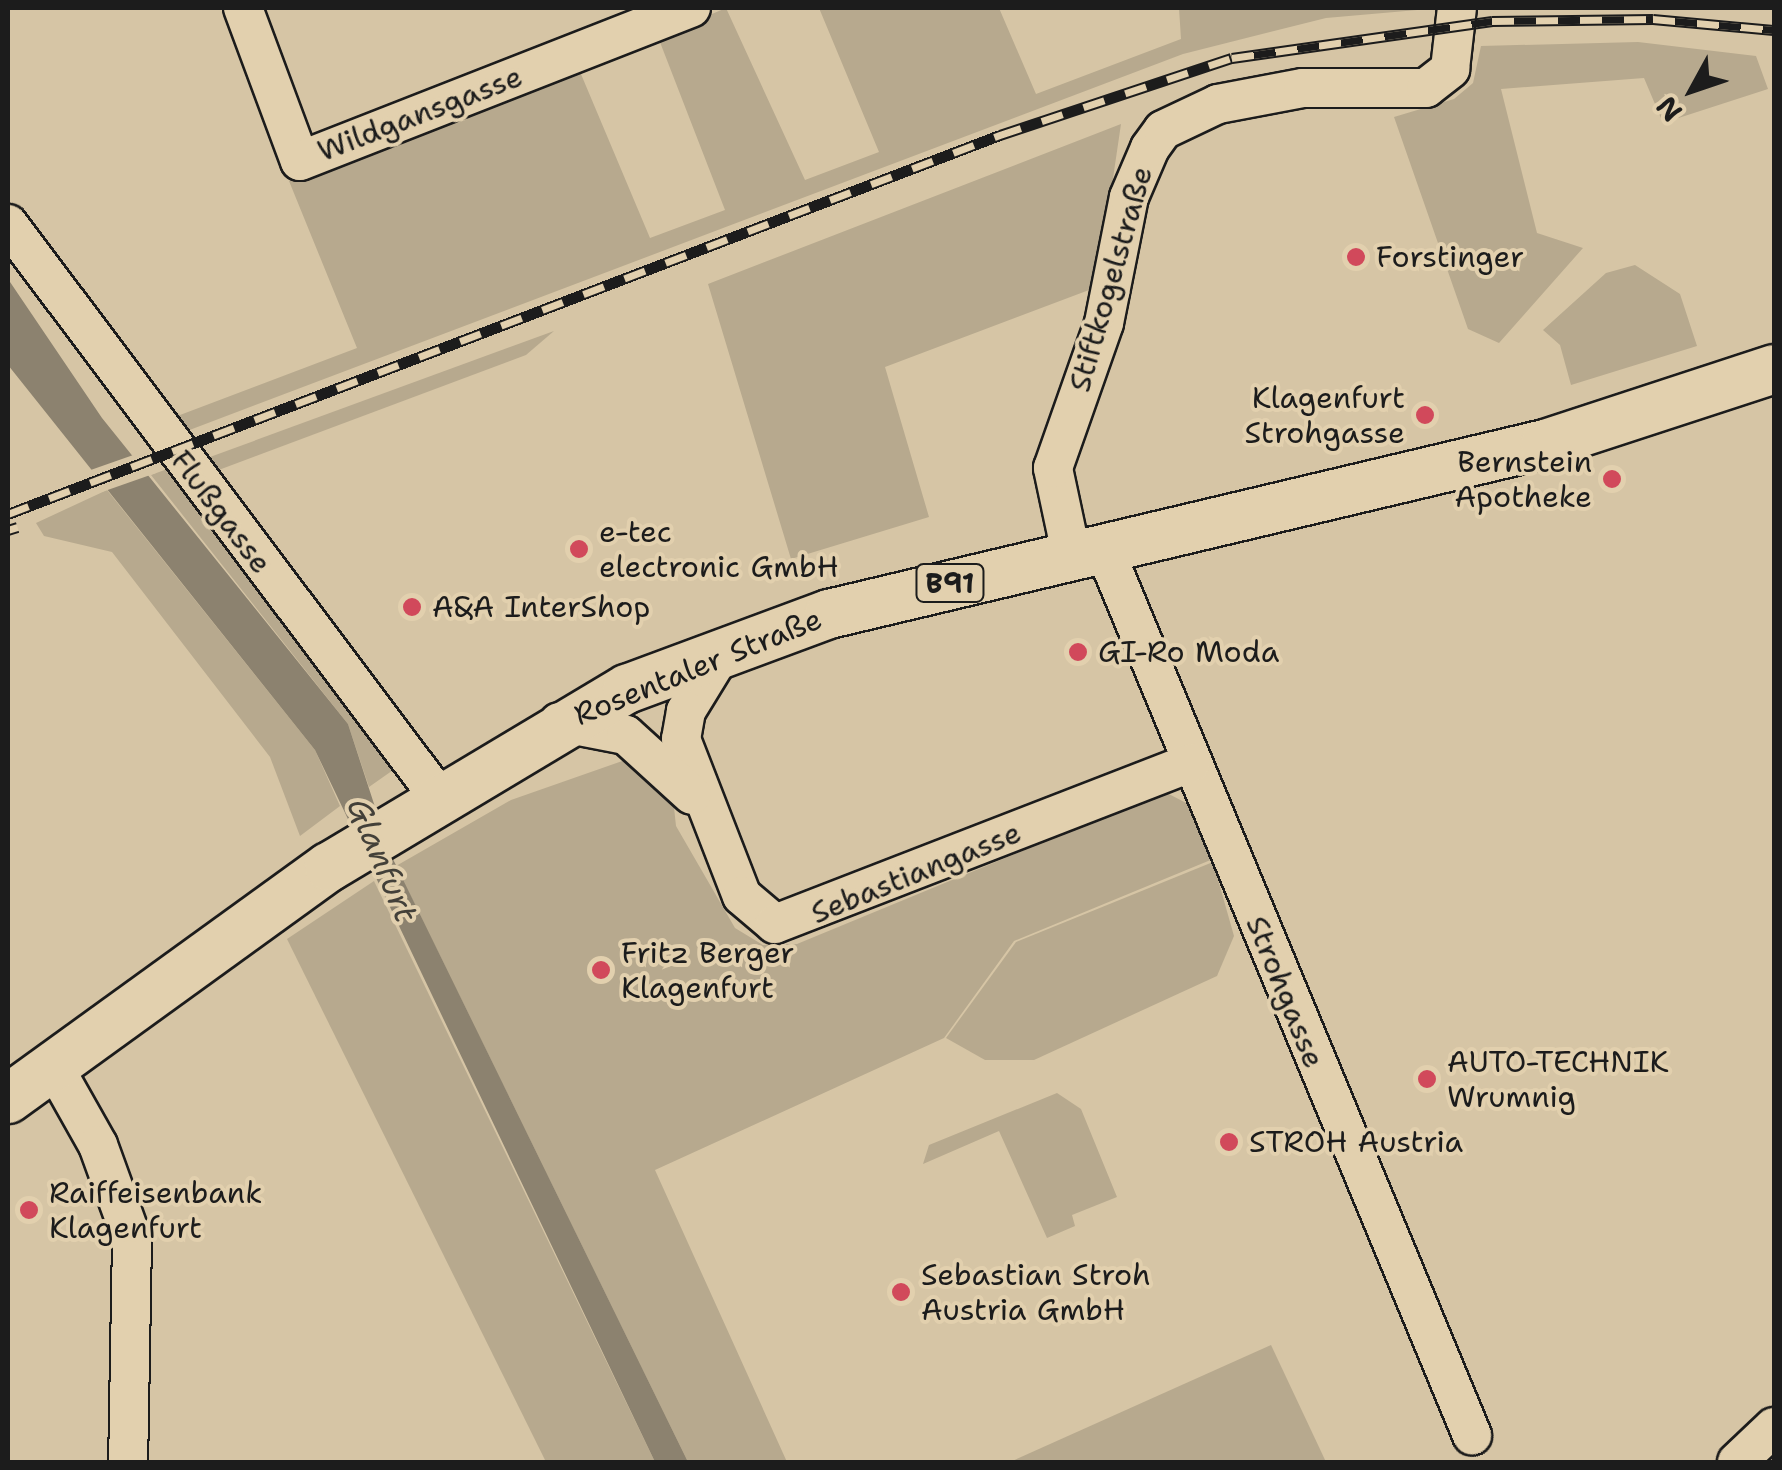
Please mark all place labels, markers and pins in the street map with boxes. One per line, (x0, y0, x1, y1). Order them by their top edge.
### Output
place label: Forstinger (1376, 239, 1524, 275)
marker: Forstinger (1345, 246, 1367, 268)
place label: Klagenfurt Strohgasse (1244, 380, 1405, 450)
marker: Klagenfurt Strohgasse (1414, 404, 1436, 426)
place label: Bernstein Apotheke (1454, 444, 1592, 514)
marker: Bernstein Apotheke (1601, 468, 1623, 490)
place label: e-tec electronic GmbH (599, 514, 839, 584)
marker: e-tec electronic GmbH (568, 538, 590, 560)
place label: A&A InterShop (432, 589, 650, 625)
marker: A&A InterShop (401, 596, 423, 618)
place label: GI-Ro Moda (1098, 634, 1279, 670)
marker: GI-Ro Moda (1067, 641, 1089, 663)
place label: Fritz Berger Klagenfurt (621, 935, 795, 1006)
marker: Fritz Berger Klagenfurt (590, 959, 612, 981)
place label: AUTO-TECHNIK Wrumnig (1447, 1044, 1669, 1114)
marker: AUTO-TECHNIK Wrumnig (1416, 1068, 1438, 1090)
place label: STROH Austria (1249, 1124, 1463, 1160)
marker: STROH Austria (1218, 1131, 1240, 1153)
place label: Raiffeisenbank Klagenfurt (49, 1175, 262, 1246)
marker: Raiffeisenbank Klagenfurt (18, 1199, 40, 1221)
place label: Sebastian Stroh Austria GmbH (921, 1257, 1151, 1328)
marker: Sebastian Stroh Austria GmbH (890, 1281, 912, 1303)

